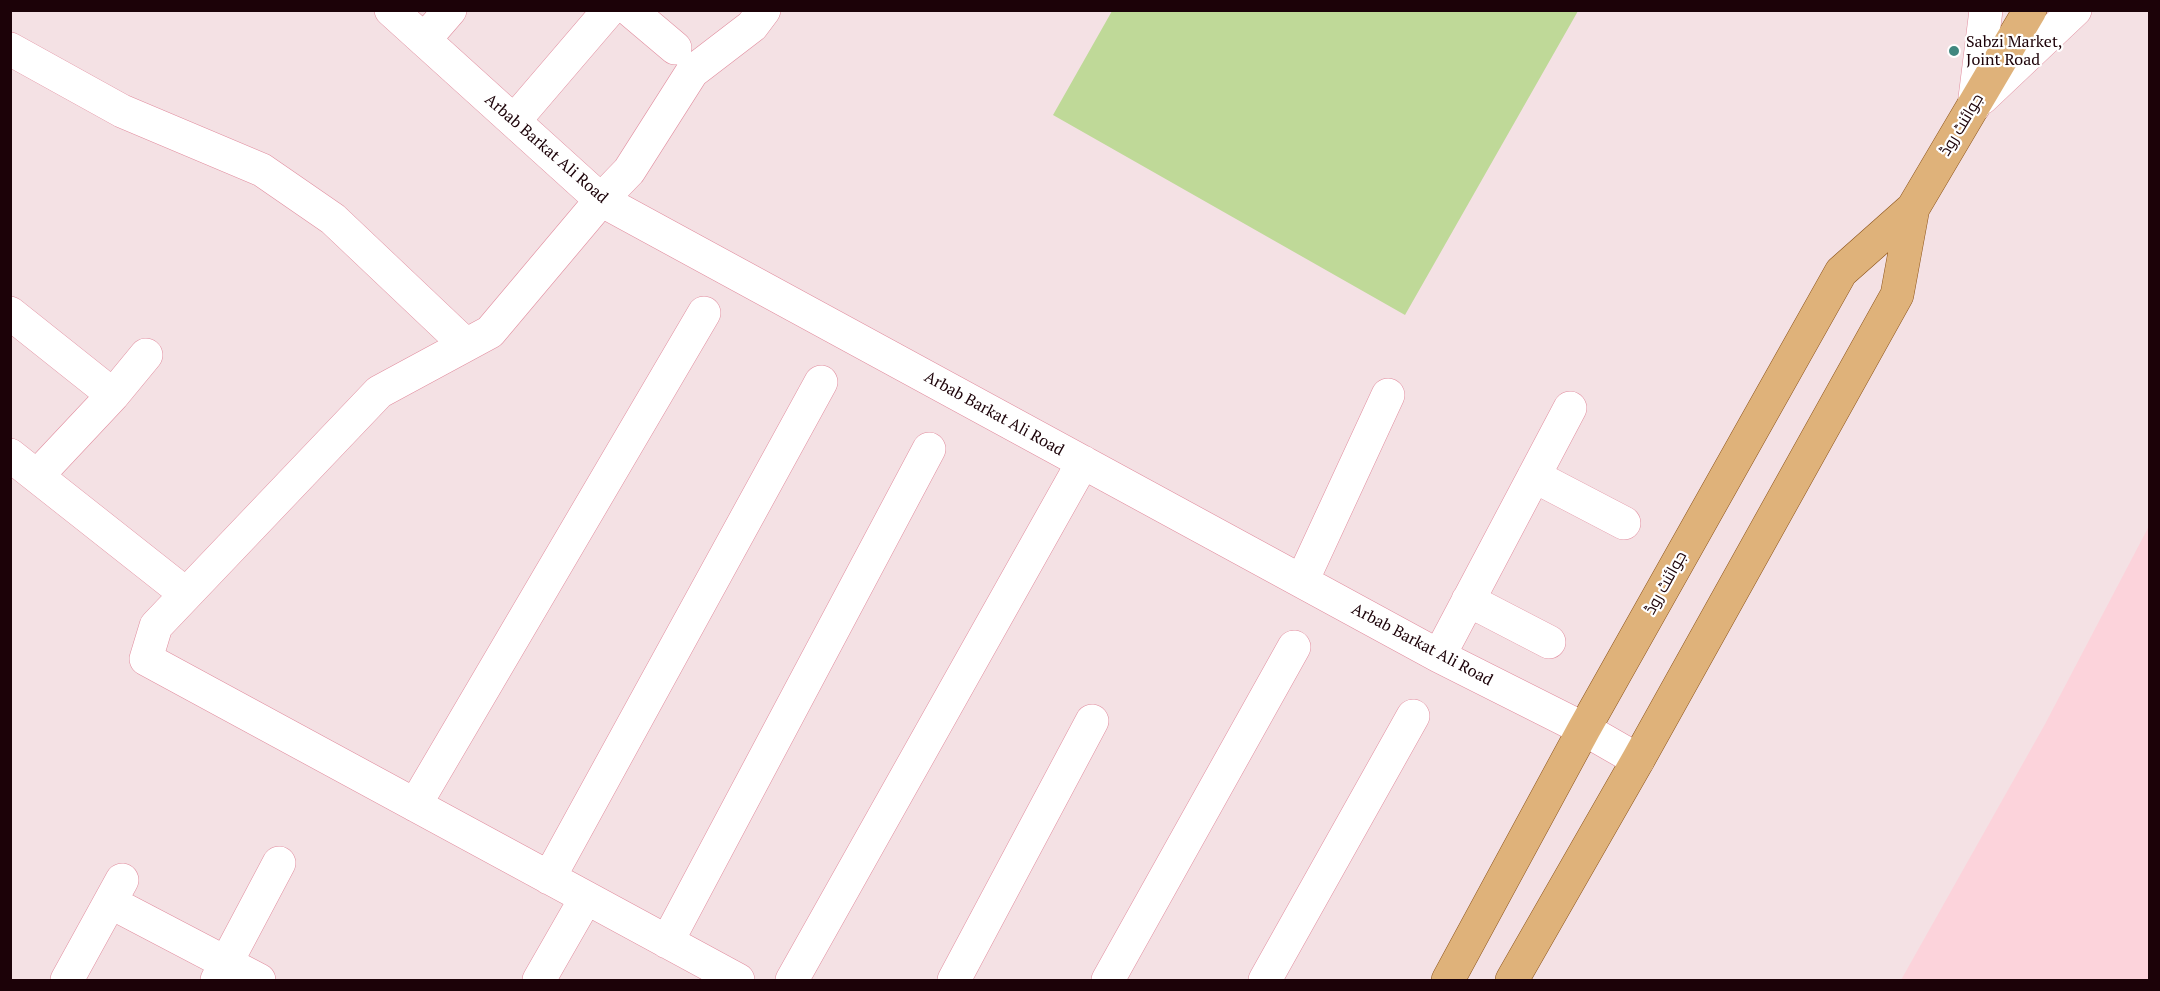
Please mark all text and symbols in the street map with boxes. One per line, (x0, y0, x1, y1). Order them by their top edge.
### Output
place label: Sabzi Market, Joint Road (1966, 32, 2062, 70)
marker: Sabzi Market, Joint Road (1947, 44, 1961, 58)
street label: Arbab Barkat Ali Road (481, 90, 611, 208)
street label: جوائنٹ روڈ (1936, 90, 1988, 160)
street label: Arbab Barkat Ali Road (921, 368, 1067, 460)
street label: جوائنٹ روڈ (1641, 548, 1691, 618)
street label: Arbab Barkat Ali Road (1348, 600, 1496, 690)

